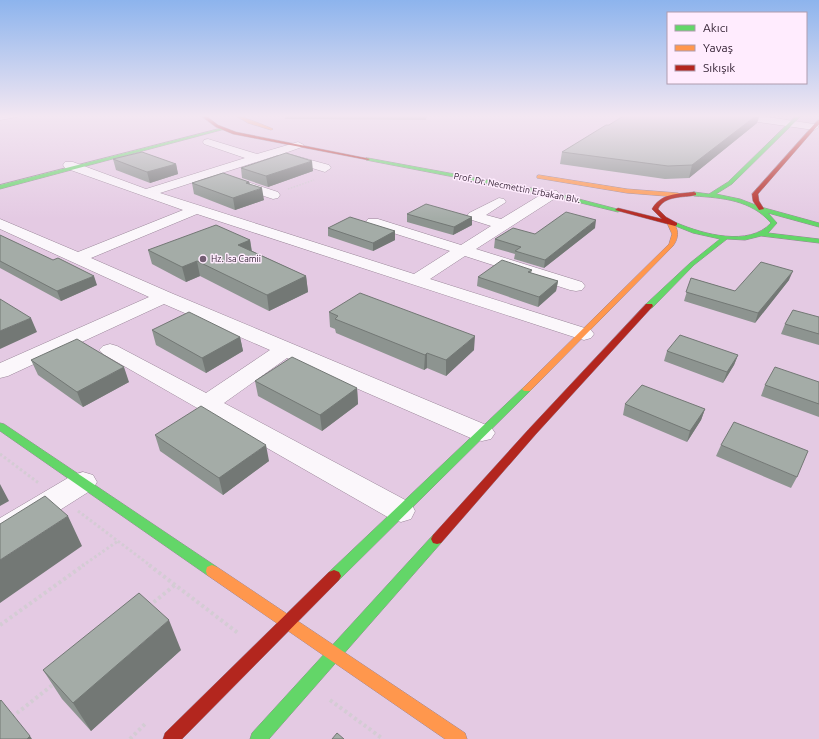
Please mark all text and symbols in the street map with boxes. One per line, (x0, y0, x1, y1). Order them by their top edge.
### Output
legend (667, 12, 807, 84)
text: Akıcı (703, 21, 728, 34)
text: Yavaş (703, 41, 733, 54)
text: Sıkışık (703, 61, 735, 74)
street label: Prof. Dr. Necmettin Erbakan Blv. (453, 171, 581, 205)
marker: Hz. İsa Camii (198, 254, 208, 264)
place label: Hz. İsa Camii (211, 254, 261, 264)

